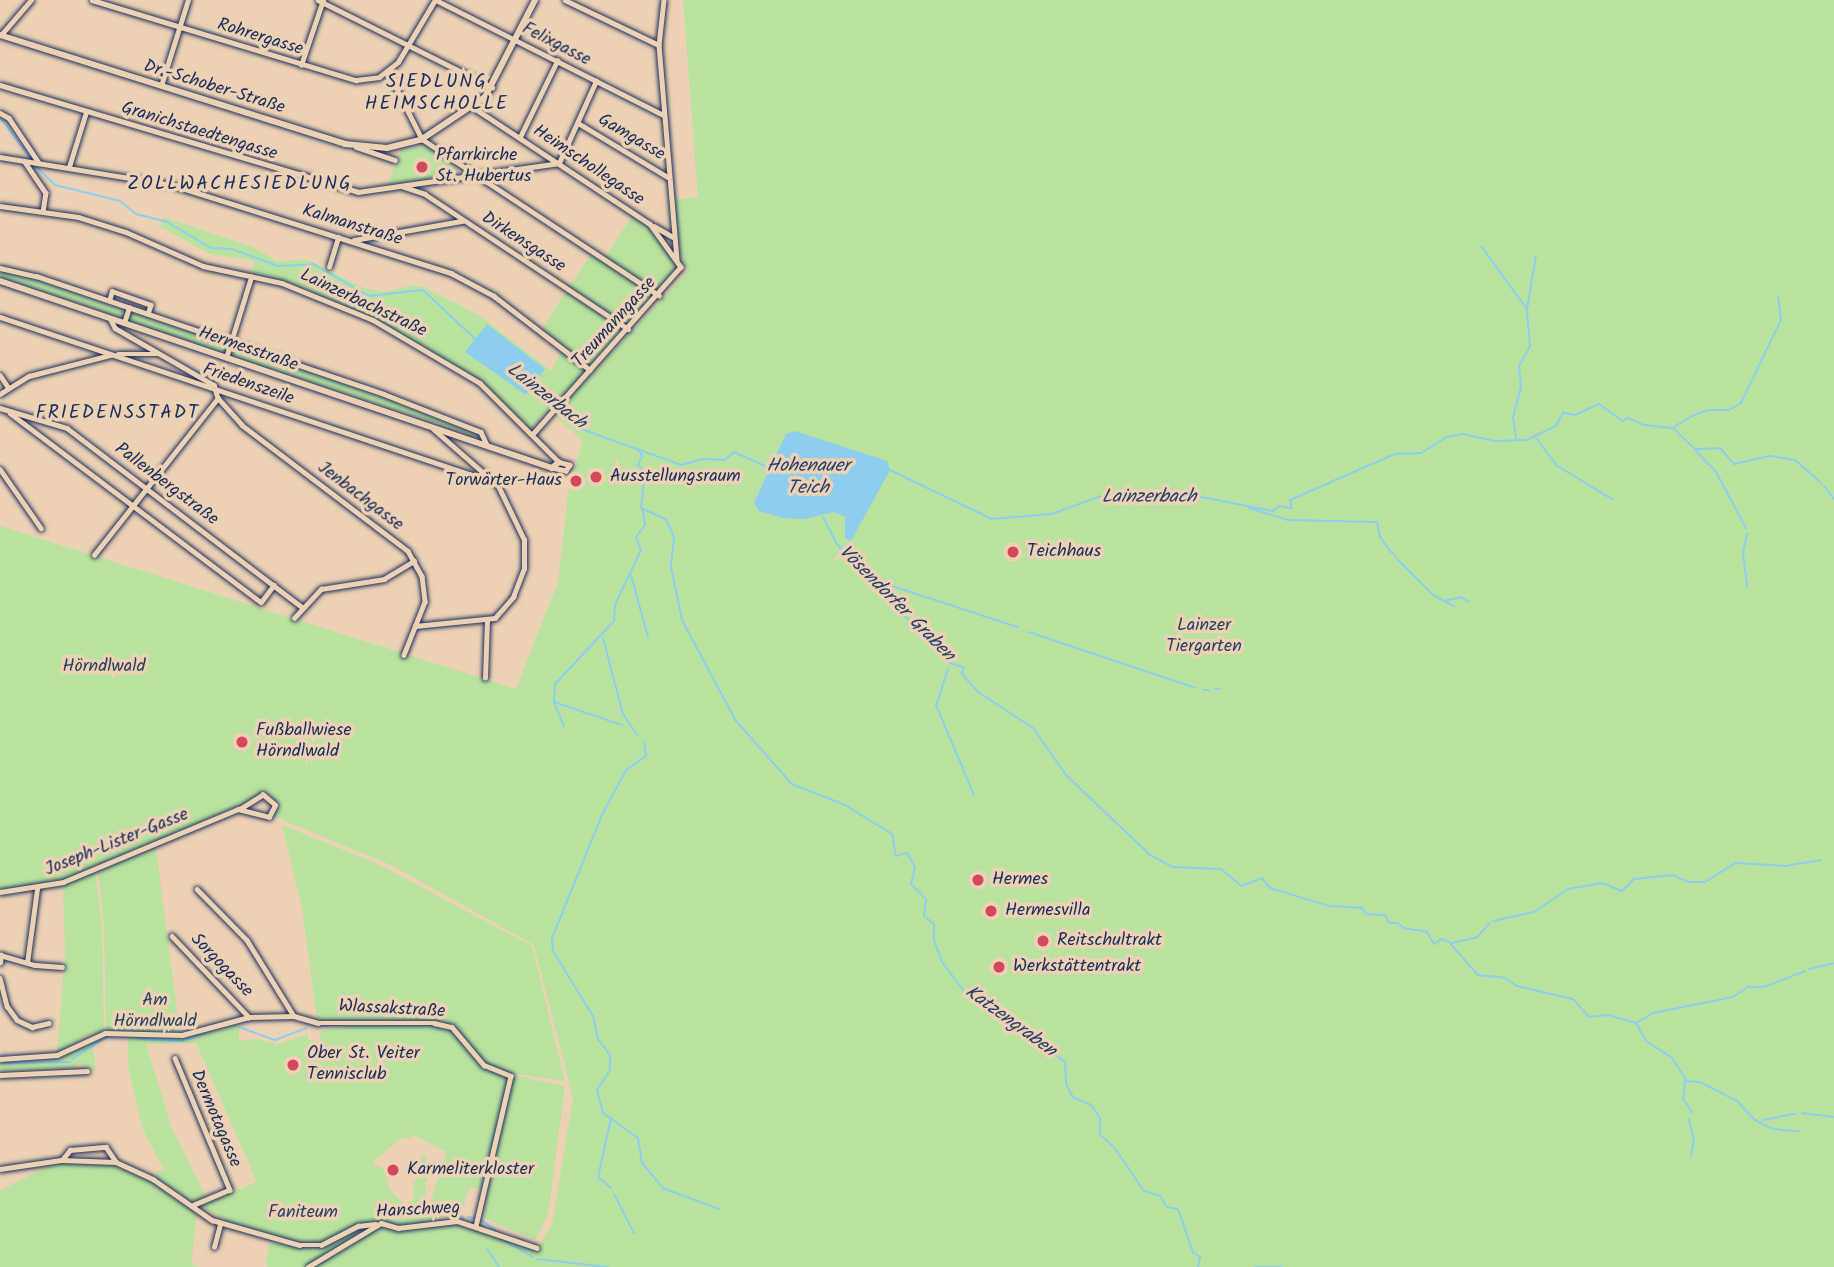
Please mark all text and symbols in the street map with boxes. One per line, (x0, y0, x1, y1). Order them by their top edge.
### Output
street label: Rohrergasse (214, 15, 306, 61)
street label: Felixgasse (518, 19, 594, 71)
street label: Dr.-Schober-Straße (141, 56, 287, 120)
district label: SIEDLUNG HEIMSCHOLLE (366, 72, 508, 116)
street label: Granichstaedtengasse (118, 98, 280, 166)
street label: Gamgasse (594, 110, 668, 166)
street label: Heimschollegasse (528, 121, 648, 211)
place label: Pfarrkirche St. Hubertus (436, 146, 532, 188)
marker: Pfarrkirche St. Hubertus (414, 159, 430, 175)
district label: ZOLLWACHESIEDLUNG (129, 174, 351, 196)
street label: Kalmanstraße (299, 201, 405, 251)
street label: Dirkensgasse (477, 208, 569, 278)
street label: Lainzerbachstraße (296, 265, 430, 343)
street label: Treumanngasse (569, 273, 661, 373)
street label: Hermesstraße (195, 323, 301, 377)
street label: Friedenszeile (200, 359, 296, 411)
water label: Lainzerbach (502, 359, 590, 435)
district label: FRIEDENSSTADT (37, 403, 199, 425)
street label: Pallenbergstraße (110, 439, 222, 531)
water label: Hohenauer Teich (766, 456, 850, 500)
street label: Jenbachgasse (313, 458, 407, 536)
place label: Ausstellungsraum (610, 466, 741, 488)
marker: Ausstellungsraum (588, 469, 604, 485)
place label: Torwärter-Haus (446, 470, 562, 492)
marker: Torwärter-Haus (568, 473, 584, 489)
water label: Lainzerbach (1102, 487, 1196, 509)
water label: Vösendorfer Graben (833, 541, 959, 667)
place label: Teichhaus (1027, 541, 1101, 563)
marker: Teichhaus (1005, 544, 1021, 560)
park label: Lainzer Tiergarten (1166, 616, 1242, 658)
park label: Hörndlwald (62, 656, 146, 678)
place label: Fußballwiese Hörndlwald (256, 721, 352, 764)
marker: Fußballwiese Hörndlwald (234, 734, 250, 750)
street label: Joseph-Lister-Gasse (42, 804, 192, 882)
place label: Hermes (992, 869, 1048, 891)
marker: Hermes (970, 872, 986, 888)
place label: Hermesvilla (1005, 900, 1090, 922)
marker: Hermesvilla (983, 903, 999, 919)
street label: Sorgogasse (185, 929, 257, 1003)
place label: Reitschultrakt (1057, 930, 1162, 952)
marker: Reitschultrakt (1035, 933, 1051, 949)
place label: Werkstättentrakt (1013, 956, 1141, 978)
marker: Werkstättentrakt (991, 959, 1007, 975)
water label: Katzengraben (960, 981, 1060, 1063)
park label: Am Hörndlwald (113, 991, 197, 1034)
street label: Wlassakstraße (338, 996, 446, 1024)
place label: Ober St. Veiter Tennisclub (307, 1044, 420, 1086)
marker: Ober St. Veiter Tennisclub (285, 1057, 301, 1073)
street label: Dermotagasse (185, 1067, 245, 1171)
place label: Karmeliterkloster (407, 1159, 534, 1181)
marker: Karmeliterkloster (385, 1162, 401, 1178)
street label: Hanschweg (375, 1198, 461, 1224)
park label: Faniteum (268, 1202, 338, 1224)

